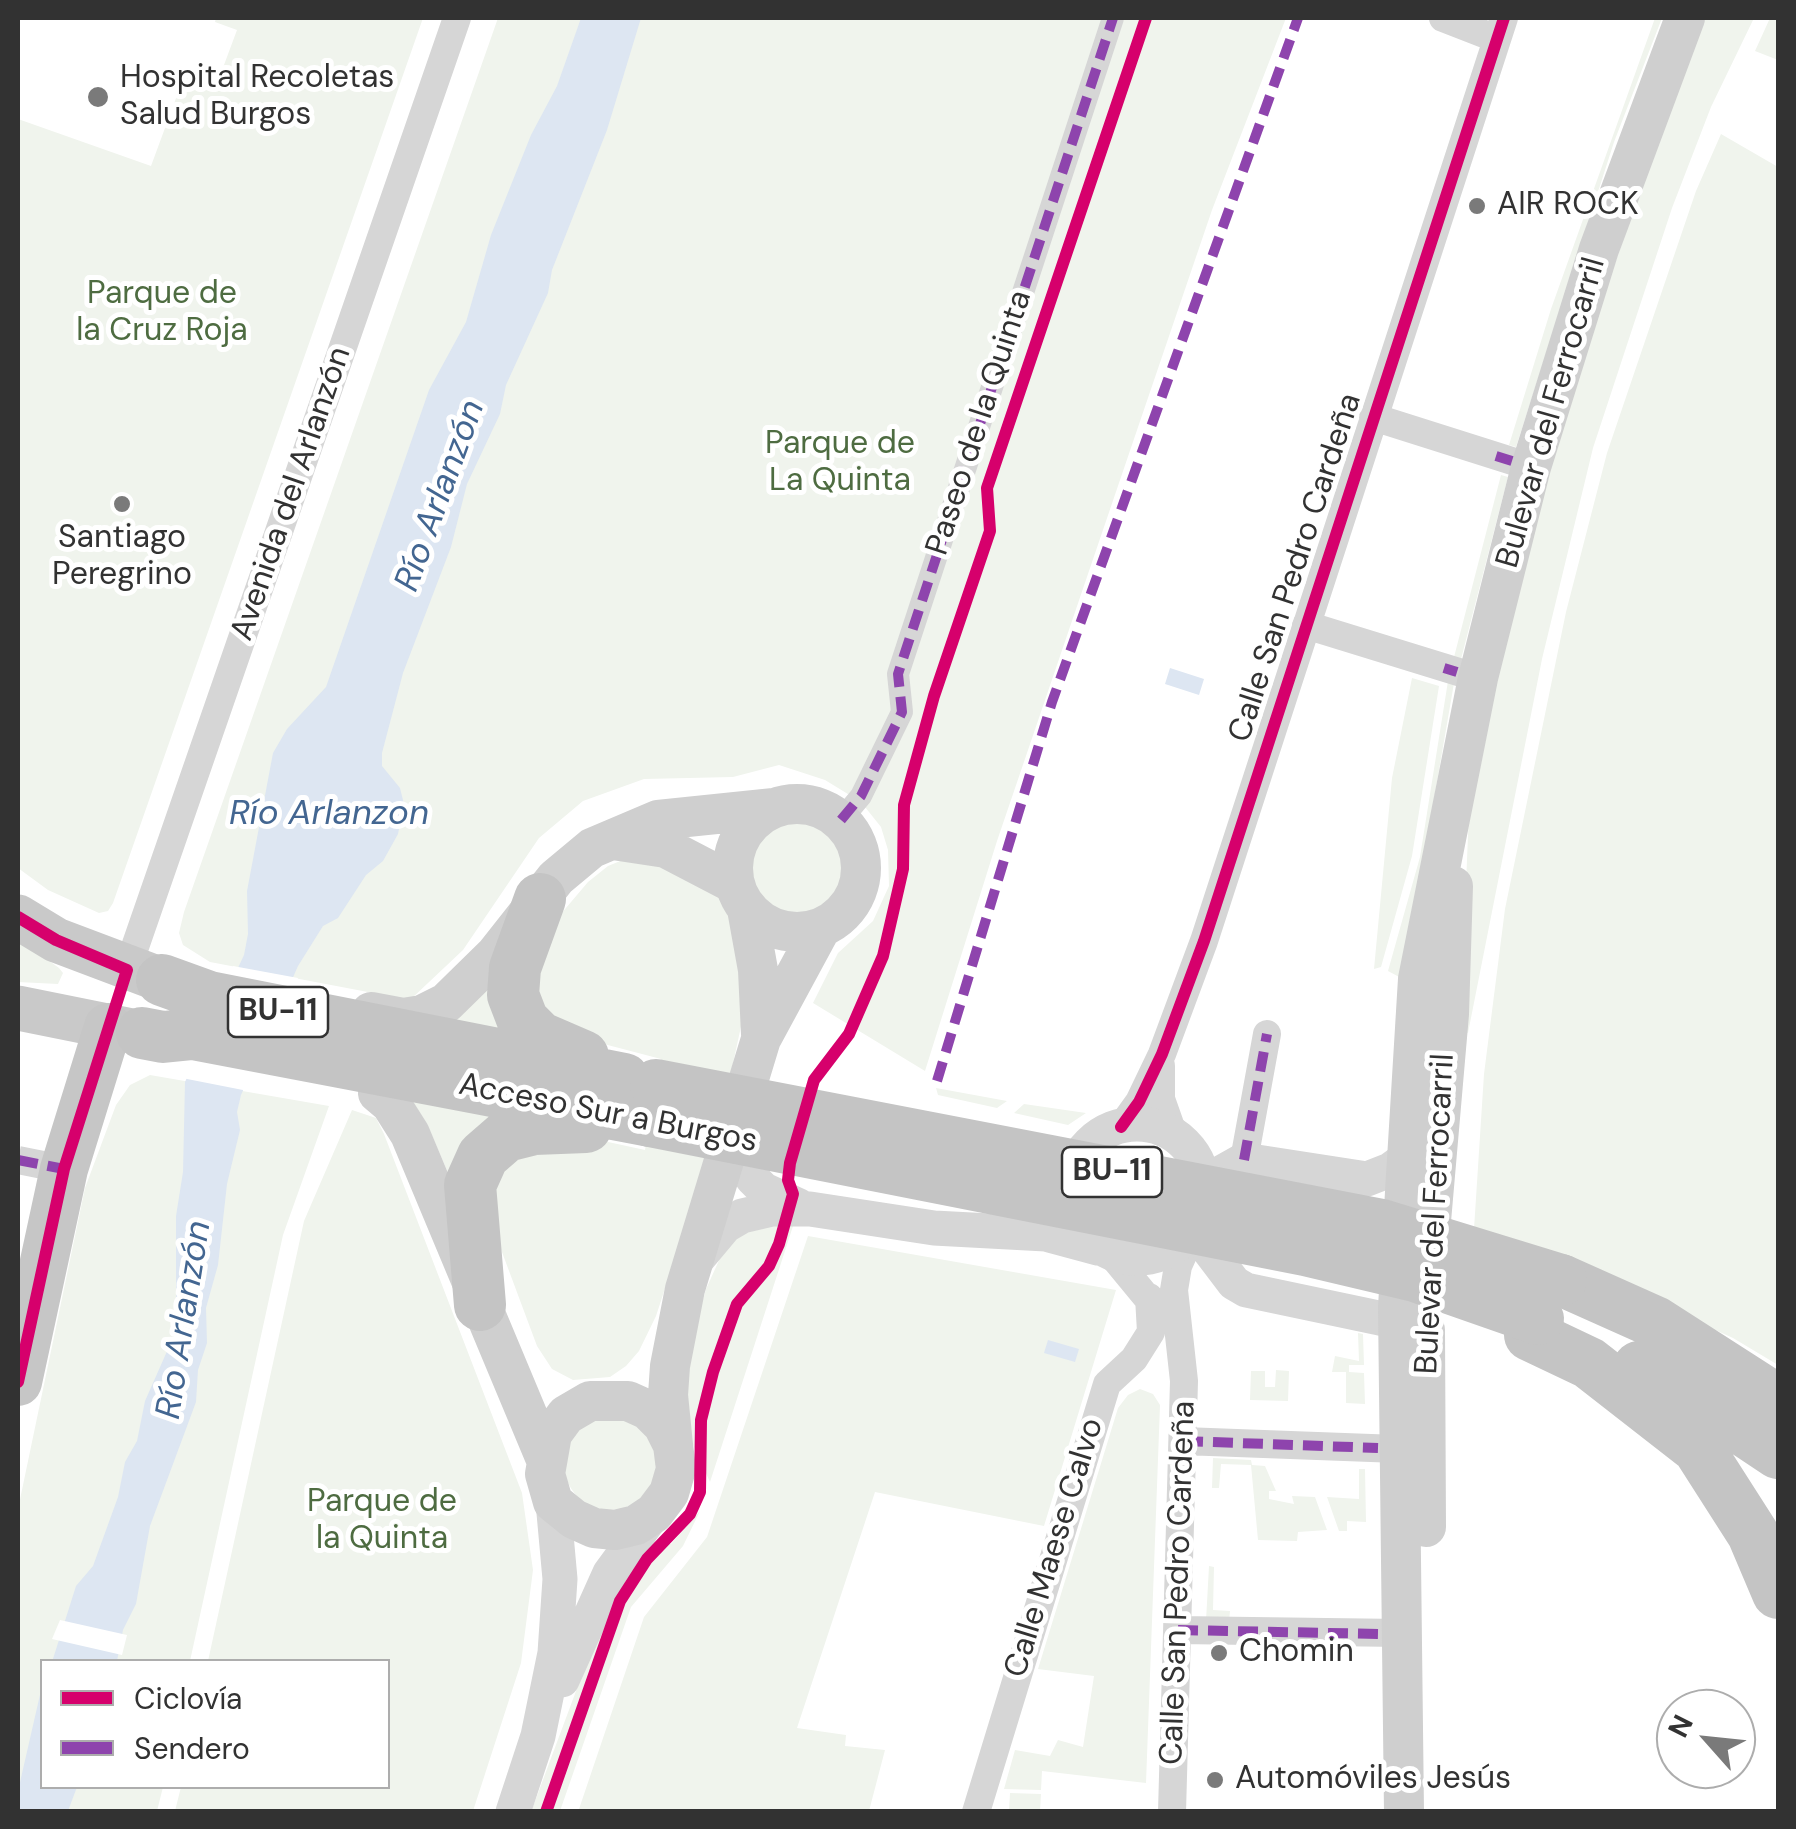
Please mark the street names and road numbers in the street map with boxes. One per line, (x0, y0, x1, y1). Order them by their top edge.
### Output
street label: Bulevar del Ferrocarril (1489, 253, 1615, 573)
street label: Paseo de la Quinta (919, 286, 1041, 560)
street label: Avenida del Arlanzón (224, 342, 360, 646)
street label: Calle San Pedro Cardeña (1221, 389, 1371, 747)
road number: BU-11 (228, 987, 328, 1037)
street label: Bulevar del Ferrocarril (1408, 1053, 1464, 1375)
street label: Acceso Sur a Burgos (456, 1066, 760, 1162)
road number: BU-11 (1062, 1147, 1162, 1197)
street label: Calle San Pedro Cardeña (1153, 1400, 1205, 1766)
street label: Calle Maese Calvo (997, 1414, 1113, 1682)

